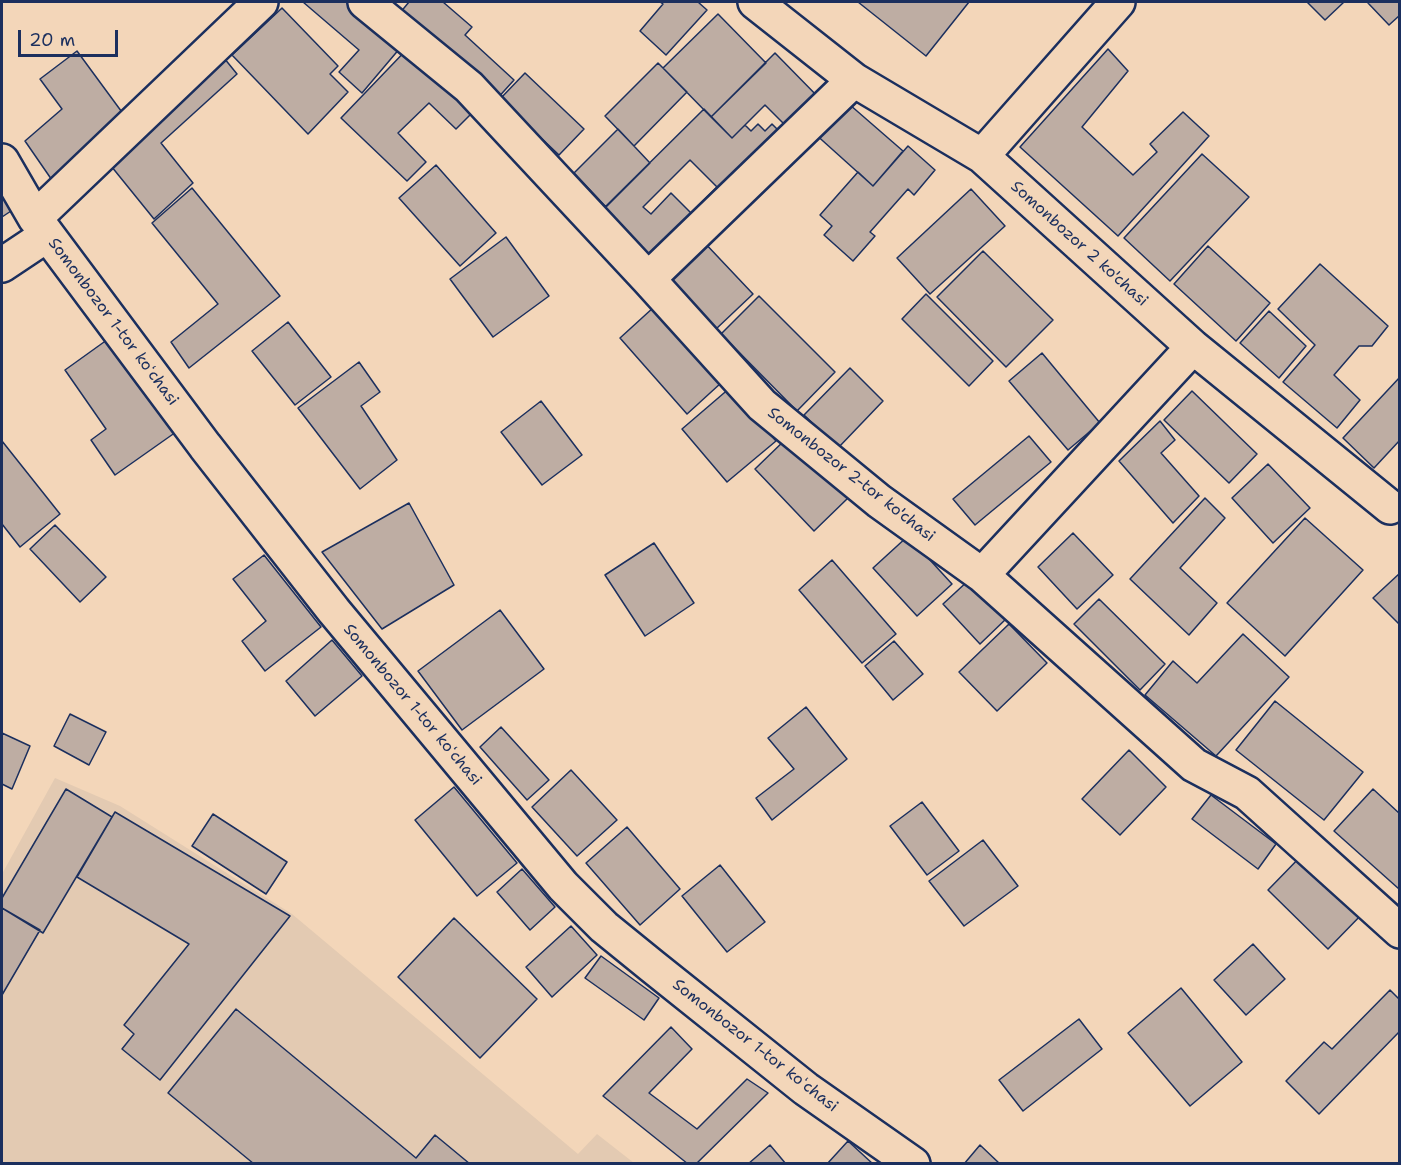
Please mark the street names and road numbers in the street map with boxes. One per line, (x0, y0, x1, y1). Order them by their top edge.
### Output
street label: Somonbozor 2 ko'chasi (1006, 177, 1152, 311)
street label: Somonbozor 1-tor koʻchasi (44, 234, 182, 410)
street label: Somonbozor 2-tor ko'chasi (763, 404, 939, 546)
street label: Somonbozor 1-tor koʻchasi (339, 620, 485, 790)
street label: Somonbozor 1-tor koʻchasi (668, 975, 842, 1117)

